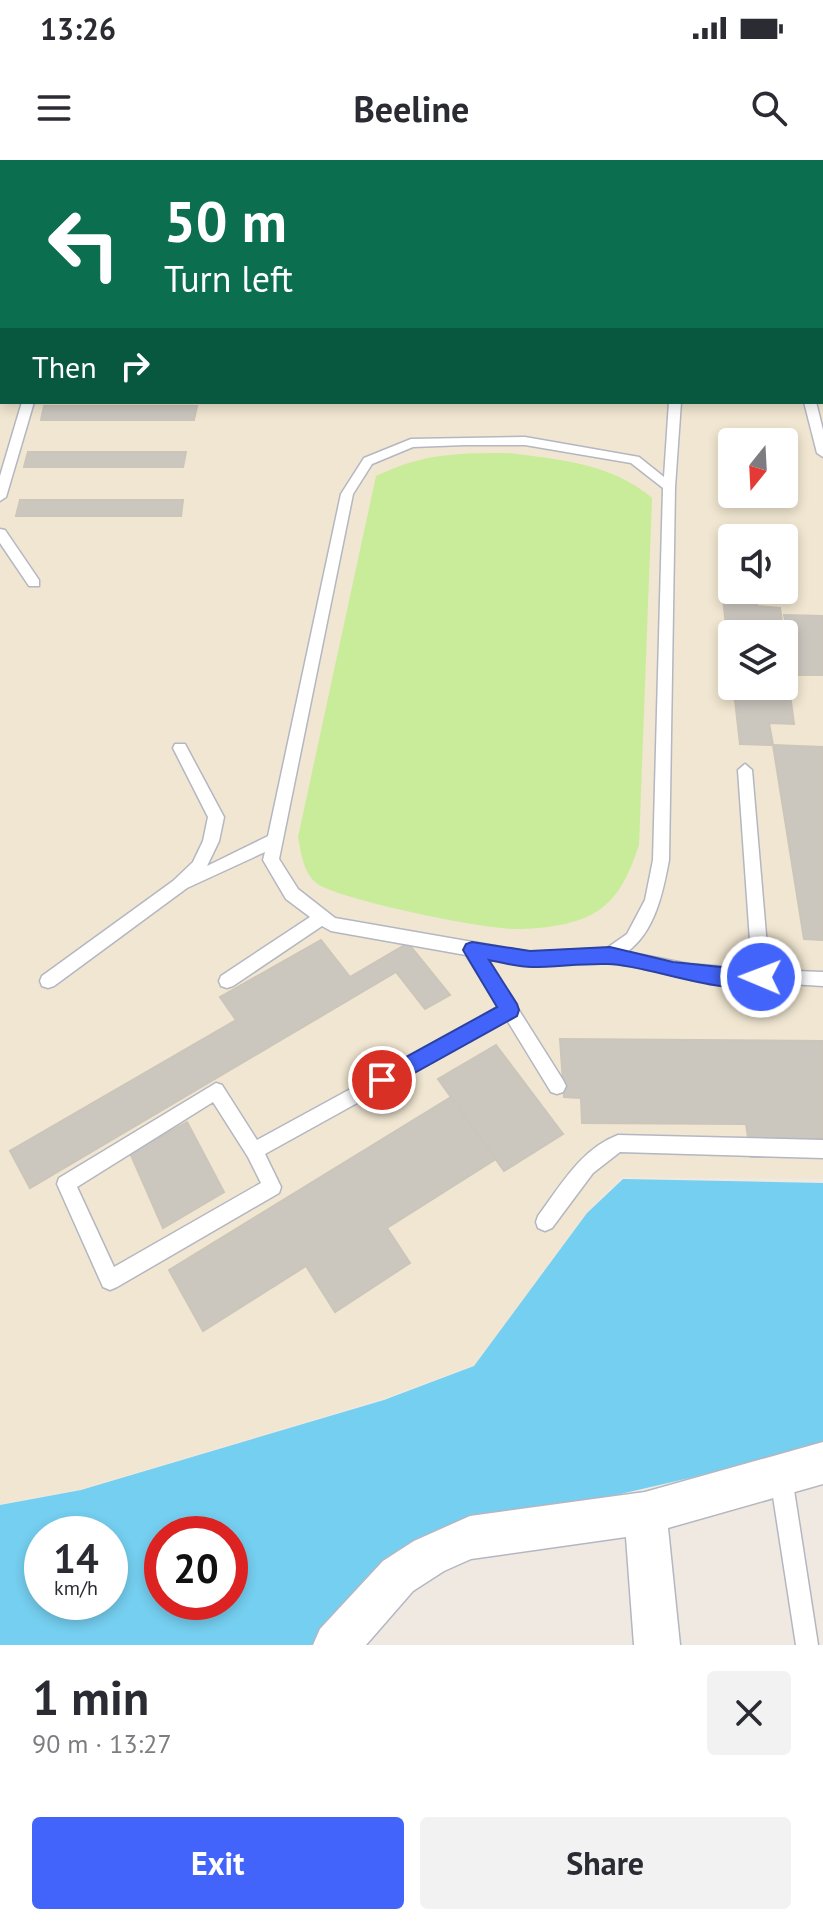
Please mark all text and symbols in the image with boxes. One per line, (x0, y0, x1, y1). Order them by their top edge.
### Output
text: 13:26 (40, 9, 116, 48)
text: Beeline (354, 85, 469, 132)
icon: menu (32, 86, 76, 130)
icon: search (747, 86, 791, 130)
text: 50 m (164, 185, 287, 257)
icon: left (32, 192, 136, 296)
text: Turn left (164, 255, 293, 302)
icon: right (113, 344, 157, 388)
text: Then (32, 347, 97, 386)
north arrow (718, 428, 798, 508)
map controls (718, 428, 798, 700)
button: sound (718, 524, 798, 604)
button: layers (718, 620, 798, 700)
position arrow (719, 935, 803, 1019)
pin (348, 1046, 416, 1114)
icon: arrive (360, 1058, 404, 1102)
speed limit sign: 20 (144, 1516, 248, 1620)
text: 14 (53, 1532, 99, 1584)
text: km/h (54, 1575, 98, 1601)
text: 1 min (32, 1666, 149, 1728)
button: close (707, 1671, 791, 1755)
text: 90 m · 13:27 (32, 1727, 172, 1760)
button: Exit (32, 1817, 404, 1909)
button: Share (420, 1817, 791, 1909)

